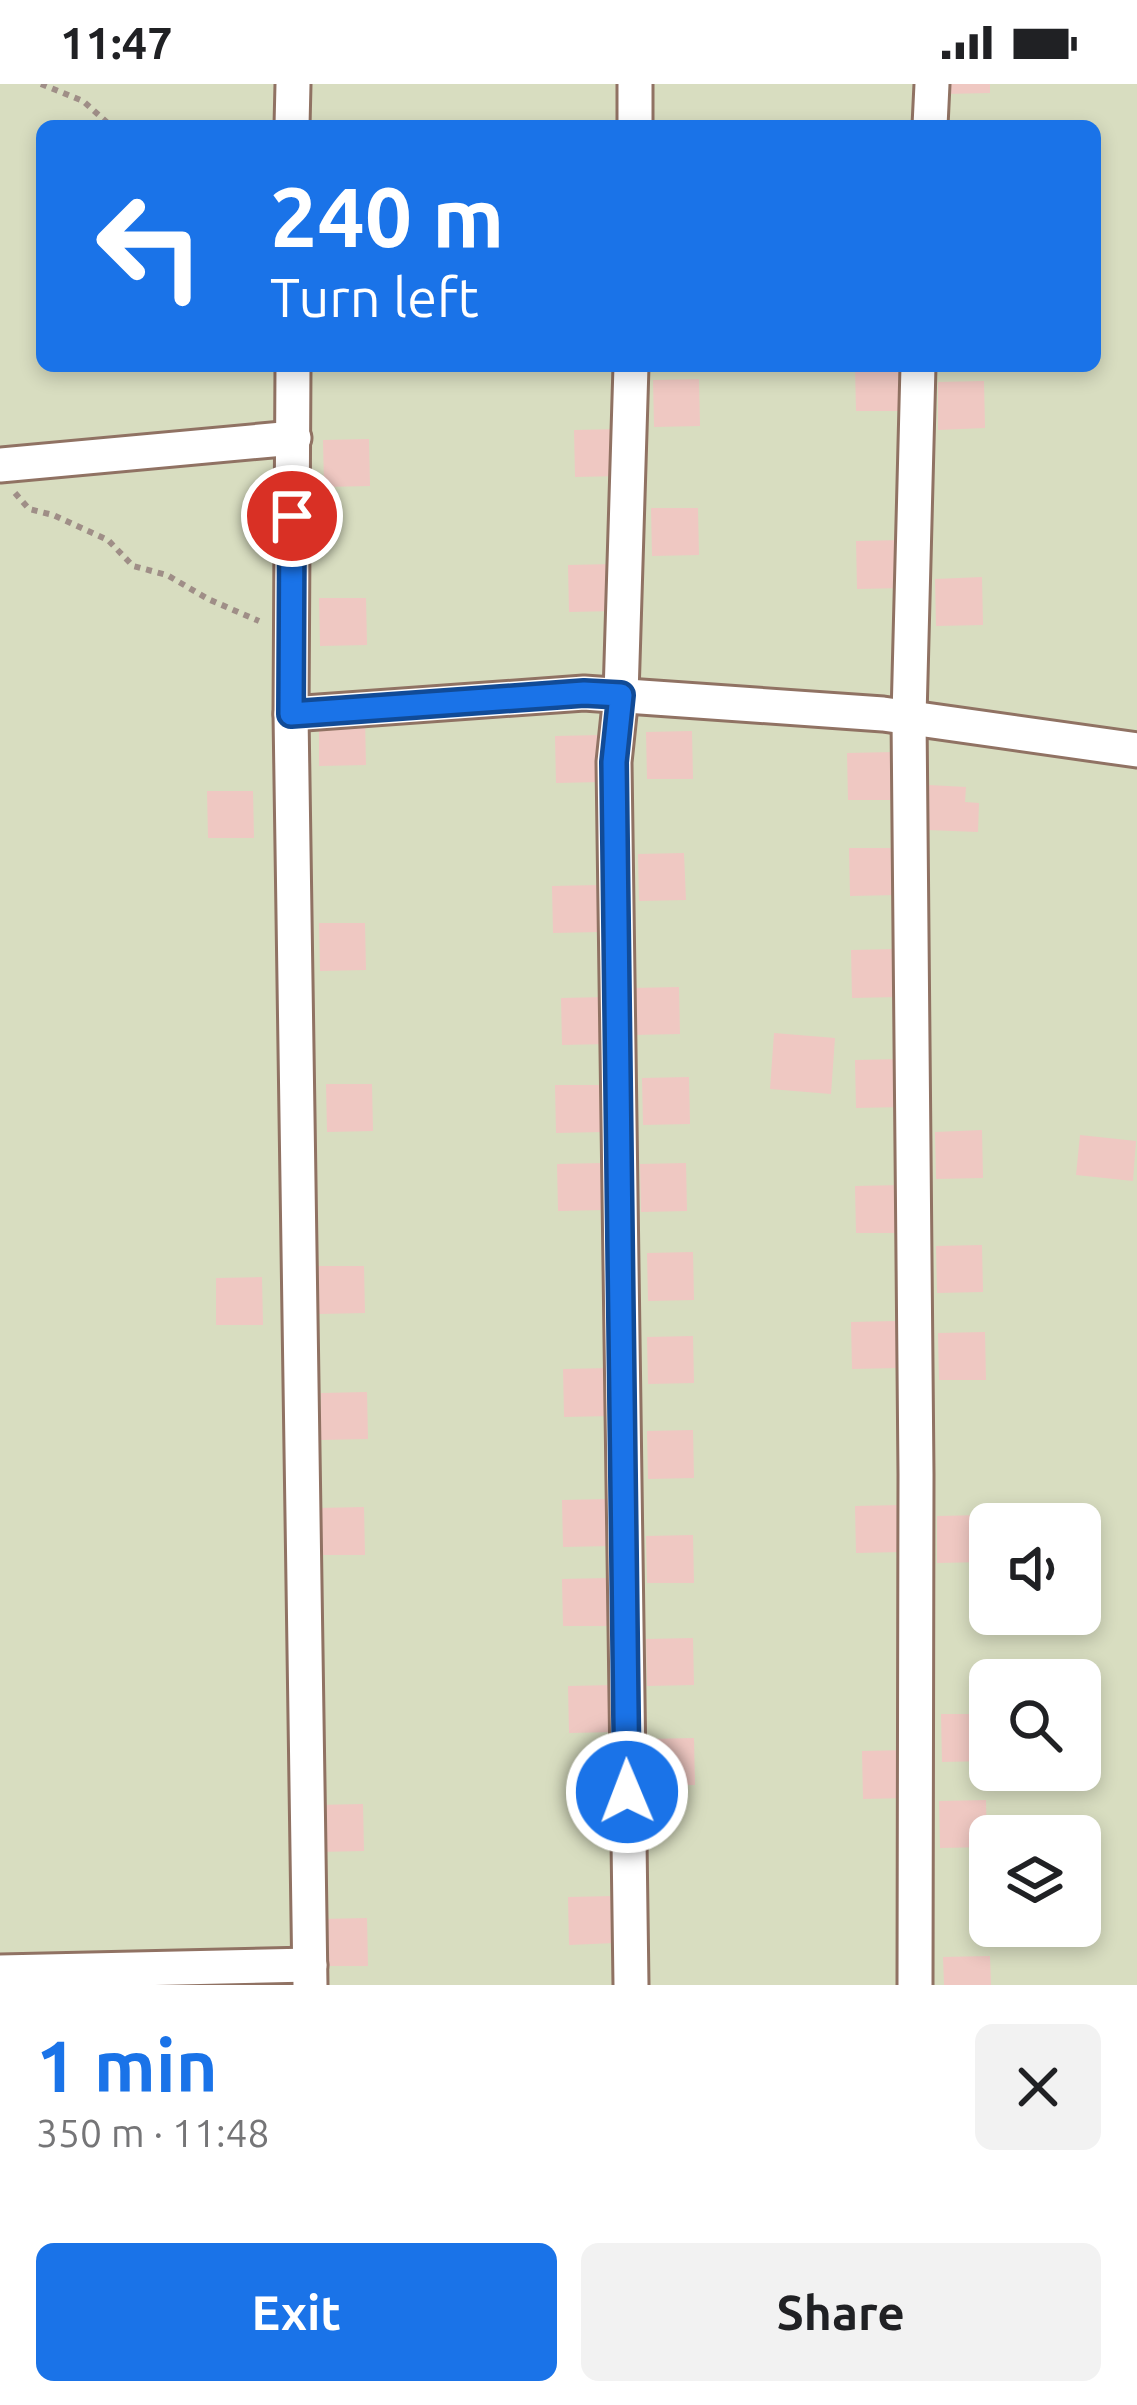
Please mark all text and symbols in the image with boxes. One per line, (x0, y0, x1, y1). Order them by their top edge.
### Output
text: 11:47 (60, 17, 173, 68)
icon: left (72, 168, 228, 324)
text: 240 m (270, 169, 504, 263)
text: Turn left (270, 267, 479, 327)
pin (241, 465, 343, 567)
icon: arrive (259, 483, 325, 549)
map controls (969, 1503, 1101, 1947)
button: sound (969, 1503, 1101, 1635)
button: search (969, 1659, 1101, 1791)
position arrow (564, 1729, 690, 1855)
button: layers (969, 1815, 1101, 1947)
button: close (975, 2024, 1101, 2150)
text: 1 min (36, 2025, 218, 2106)
text: 350 m · 11:48 (36, 2111, 270, 2154)
button: Exit (36, 2243, 557, 2381)
button: Share (581, 2243, 1101, 2381)

